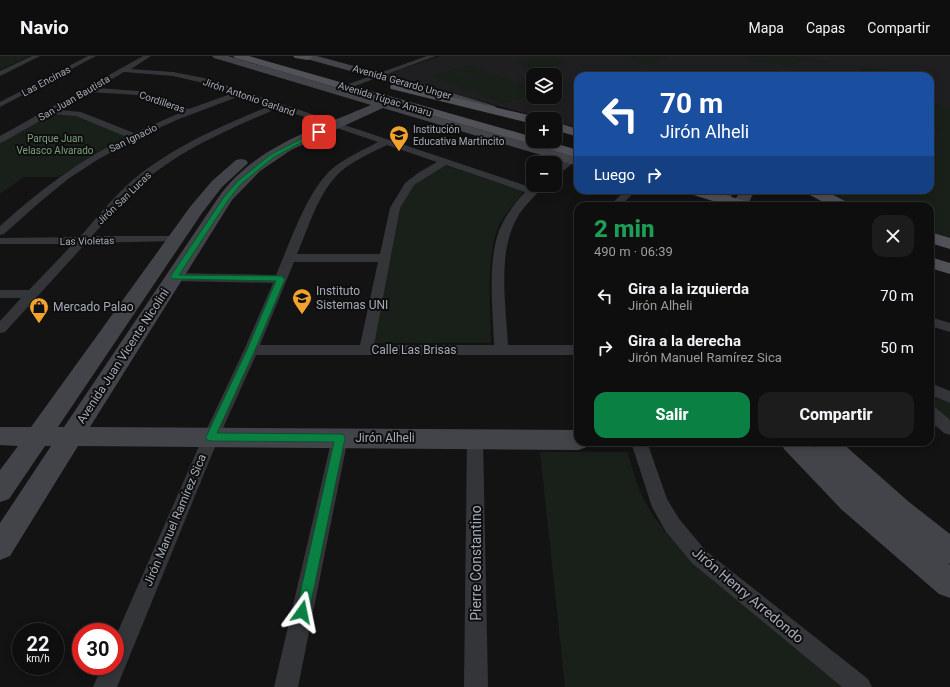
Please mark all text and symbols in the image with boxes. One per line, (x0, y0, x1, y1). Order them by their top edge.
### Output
text: Navio (20, 16, 69, 39)
text: Mapa (749, 20, 784, 36)
text: Capas (806, 20, 845, 36)
text: Compartir (867, 20, 930, 36)
street label: Avenida Gerardo Unger (351, 63, 453, 102)
street label: Las Encinas (20, 64, 72, 98)
map controls (526, 68, 562, 192)
button: layers (526, 68, 562, 104)
street label: San Juan Bautista (36, 73, 112, 123)
street label: Jirón Antonio Garland (201, 76, 297, 118)
street label: Avenida Túpac Amaru (337, 80, 433, 118)
text: 70 m (660, 87, 723, 120)
icon: left (594, 88, 646, 140)
street label: Cordilleras (138, 89, 186, 115)
button: + (526, 112, 562, 148)
pin (302, 115, 336, 149)
icon: arrive (308, 121, 330, 143)
text: Jirón Alheli (660, 121, 749, 142)
street label: San Ignacio (107, 122, 159, 154)
school or university icon: Institución Educativa Martincito (388, 124, 410, 152)
place label: Institución Educativa Martincito (413, 124, 505, 147)
park label: Parque Juan Velasco Alvarado (16, 133, 94, 156)
button: − (526, 156, 562, 192)
icon: right (643, 164, 665, 186)
text: Luego (594, 166, 635, 184)
street label: Jirón San Lucas (95, 169, 153, 227)
text: 2 min (594, 215, 655, 243)
button: close (872, 215, 914, 257)
street label: Las Violetas (60, 235, 114, 247)
text: 490 m · 06:39 (594, 244, 673, 259)
text: Gira a la izquierda (628, 280, 749, 298)
place label: Instituto Sistemas UNI (316, 284, 388, 312)
icon: left (594, 285, 616, 307)
street label: Avenida Juan Vicente Nicolini (74, 286, 172, 426)
school or university icon: Instituto Sistemas UNI (291, 287, 313, 315)
text: 70 m (880, 287, 914, 305)
shop icon: Mercado Palao (28, 296, 50, 324)
text: Jirón Alheli (628, 298, 692, 313)
place label: Mercado Palao (53, 300, 134, 314)
text: Gira a la derecha (628, 332, 741, 350)
icon: right (594, 337, 616, 359)
text: 50 m (880, 339, 914, 357)
street label: Calle Las Brisas (371, 343, 457, 357)
text: Jirón Manuel Ramírez Sica (628, 350, 782, 365)
button: Salir (594, 392, 750, 438)
button: Compartir (758, 392, 914, 438)
street label: Jirón Alheli (355, 431, 415, 445)
street label: Jirón Manuel Ramírez Sica (141, 452, 209, 588)
street label: Pierre Constantino (468, 505, 484, 621)
street label: Jirón Henry Arredondo (689, 544, 807, 646)
position arrow (281, 591, 323, 633)
speed limit sign: 30 (72, 623, 124, 675)
text: 22 (27, 632, 49, 656)
text: km/h (26, 653, 50, 664)

